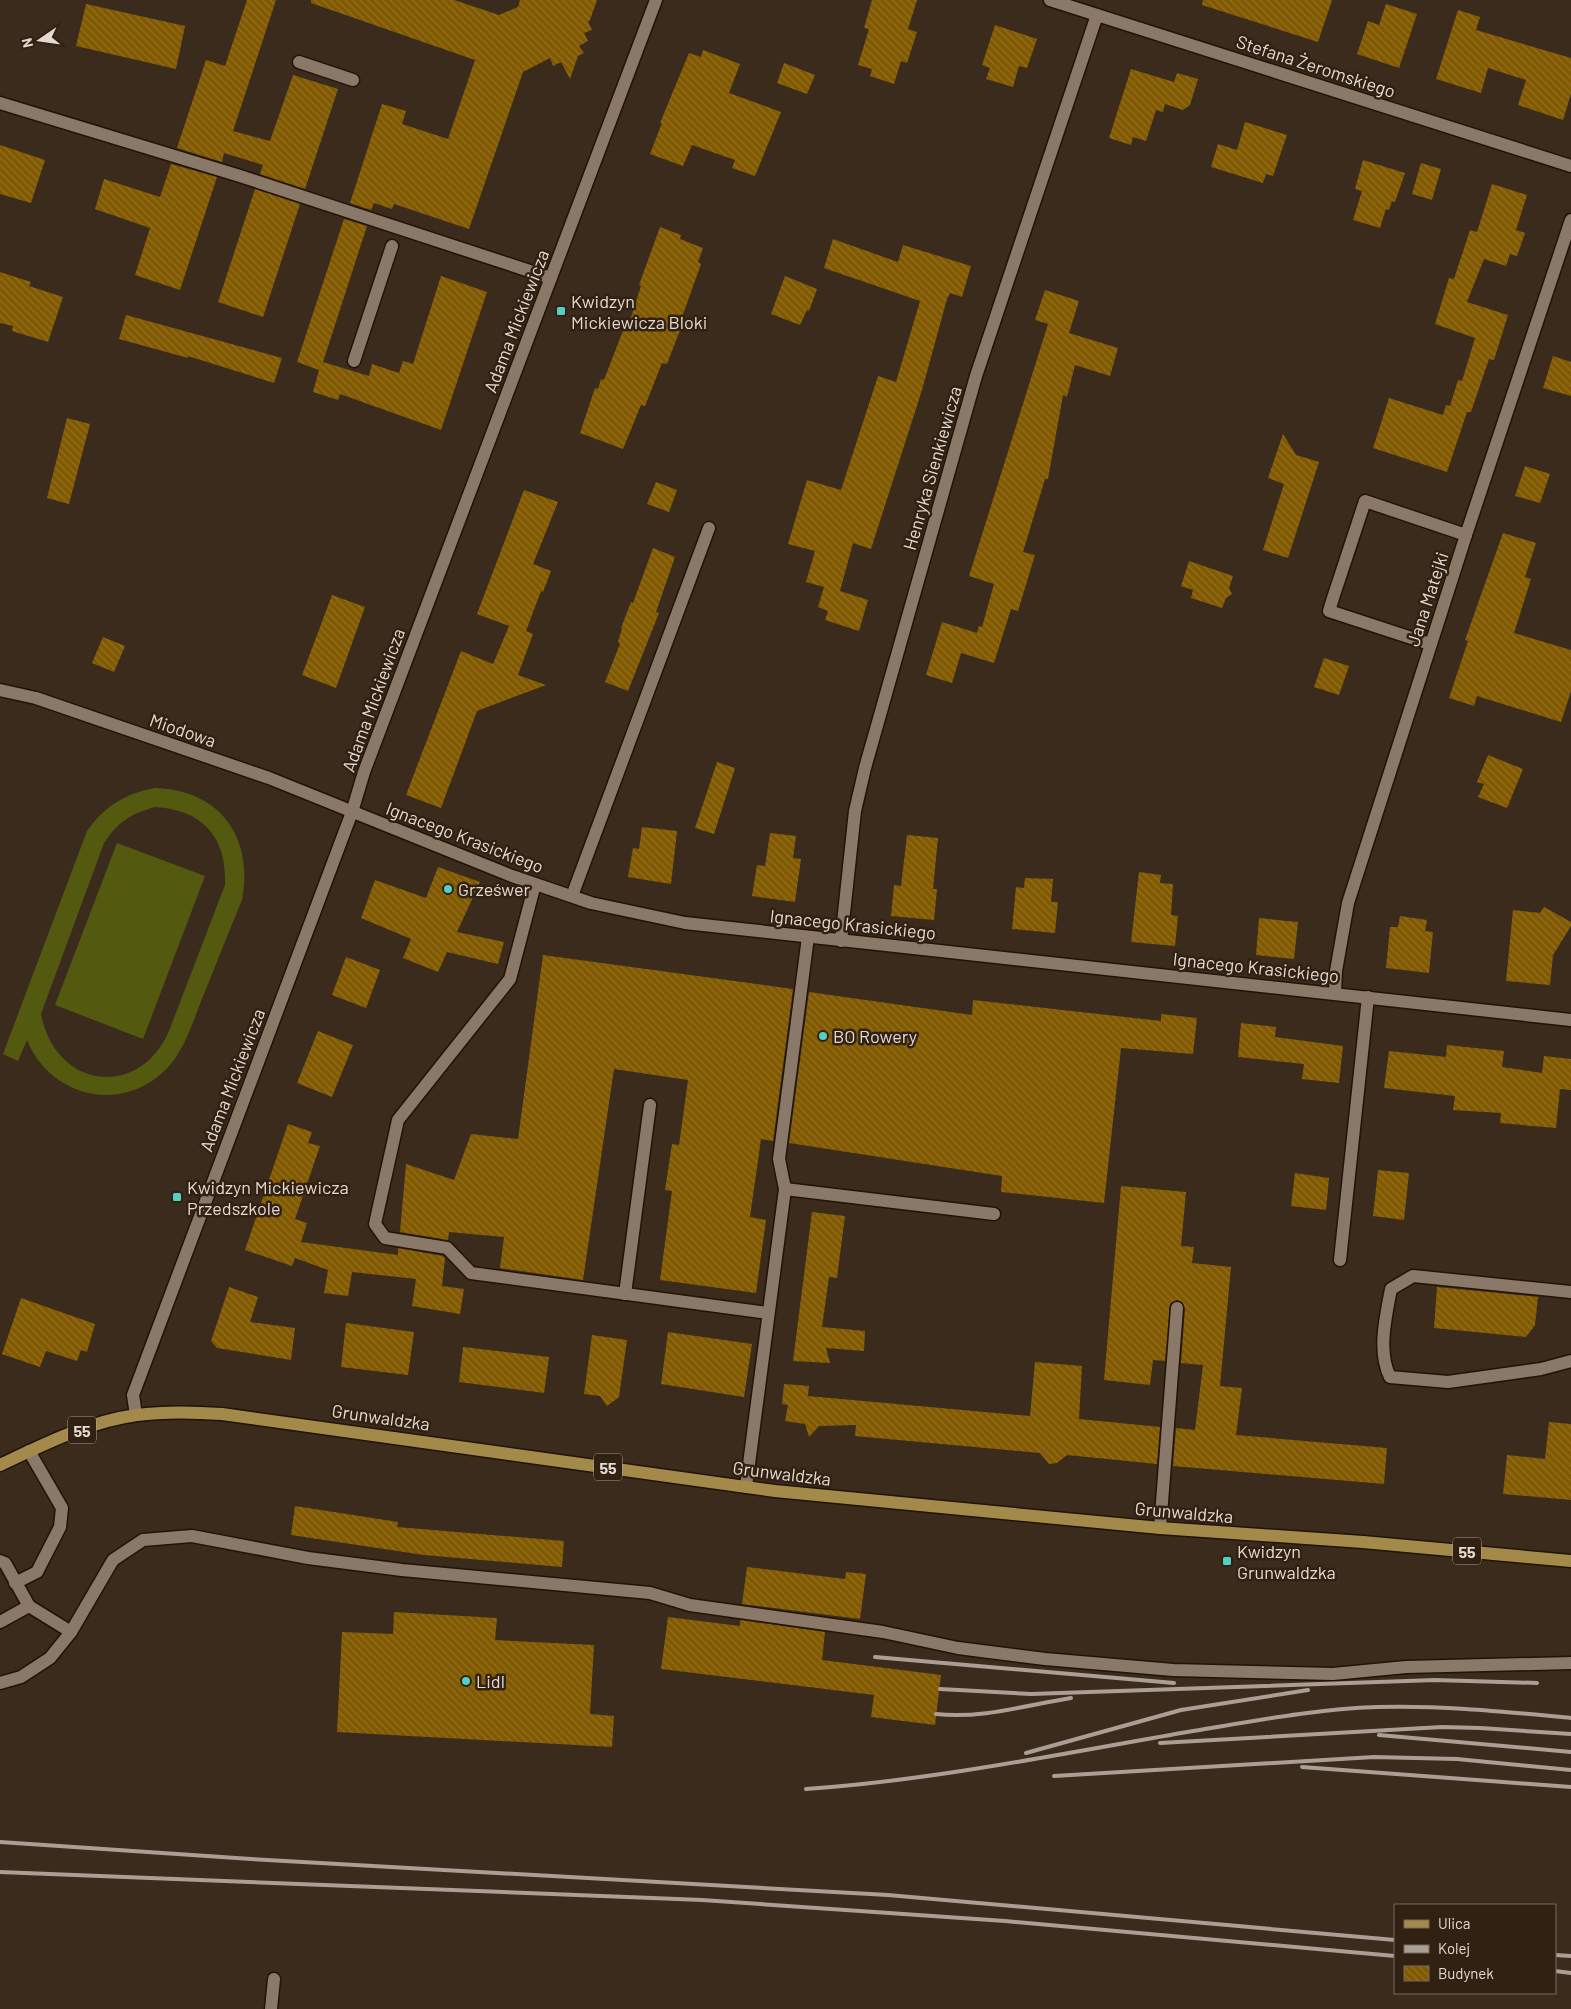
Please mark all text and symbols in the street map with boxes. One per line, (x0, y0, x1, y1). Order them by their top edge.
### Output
north arrow (15, 15, 65, 65)
street label: Stefana Żeromskiego (1234, 30, 1398, 102)
text: N (18, 37, 36, 49)
street label: Adama Mickiewicza (479, 246, 553, 396)
place label: Kwidzyn Mickiewicza Bloki (571, 290, 707, 333)
marker: Kwidzyn Mickiewicza Bloki (555, 305, 567, 317)
street label: Henryka Sienkiewicza (898, 383, 966, 553)
street label: Jana Matejki (1401, 549, 1453, 649)
street label: Adama Mickiewicza (337, 625, 409, 775)
street label: Miodowa (147, 708, 219, 752)
street label: Ignacego Krasickiego (383, 797, 547, 877)
place label: Grześwer (458, 878, 531, 900)
marker: Grześwer (442, 883, 454, 895)
street label: Ignacego Krasickiego (769, 904, 937, 944)
street label: Ignacego Krasickiego (1172, 947, 1340, 987)
street label: Adama Mickiewicza (195, 1005, 269, 1155)
place label: BO Rowery (833, 1025, 917, 1047)
marker: BO Rowery (817, 1030, 829, 1042)
place label: Kwidzyn Mickiewicza Przedszkole (187, 1176, 349, 1219)
marker: Kwidzyn Mickiewicza Przedszkole (171, 1191, 183, 1203)
street label: Grunwaldzka (331, 1399, 431, 1435)
road number: 55 (68, 1416, 96, 1444)
road number: 55 (594, 1454, 622, 1480)
street label: Grunwaldzka (732, 1456, 832, 1490)
street label: Grunwaldzka (1134, 1497, 1234, 1527)
road number: 55 (1453, 1538, 1481, 1564)
place label: Kwidzyn Grunwaldzka (1237, 1540, 1336, 1583)
marker: Kwidzyn Grunwaldzka (1221, 1555, 1233, 1567)
place label: Lidl (476, 1670, 505, 1692)
marker: Lidl (460, 1675, 472, 1687)
legend (1394, 1904, 1556, 1994)
text: Ulica (1438, 1914, 1470, 1932)
text: Kolej (1438, 1939, 1470, 1957)
text: Budynek (1438, 1964, 1494, 1982)

